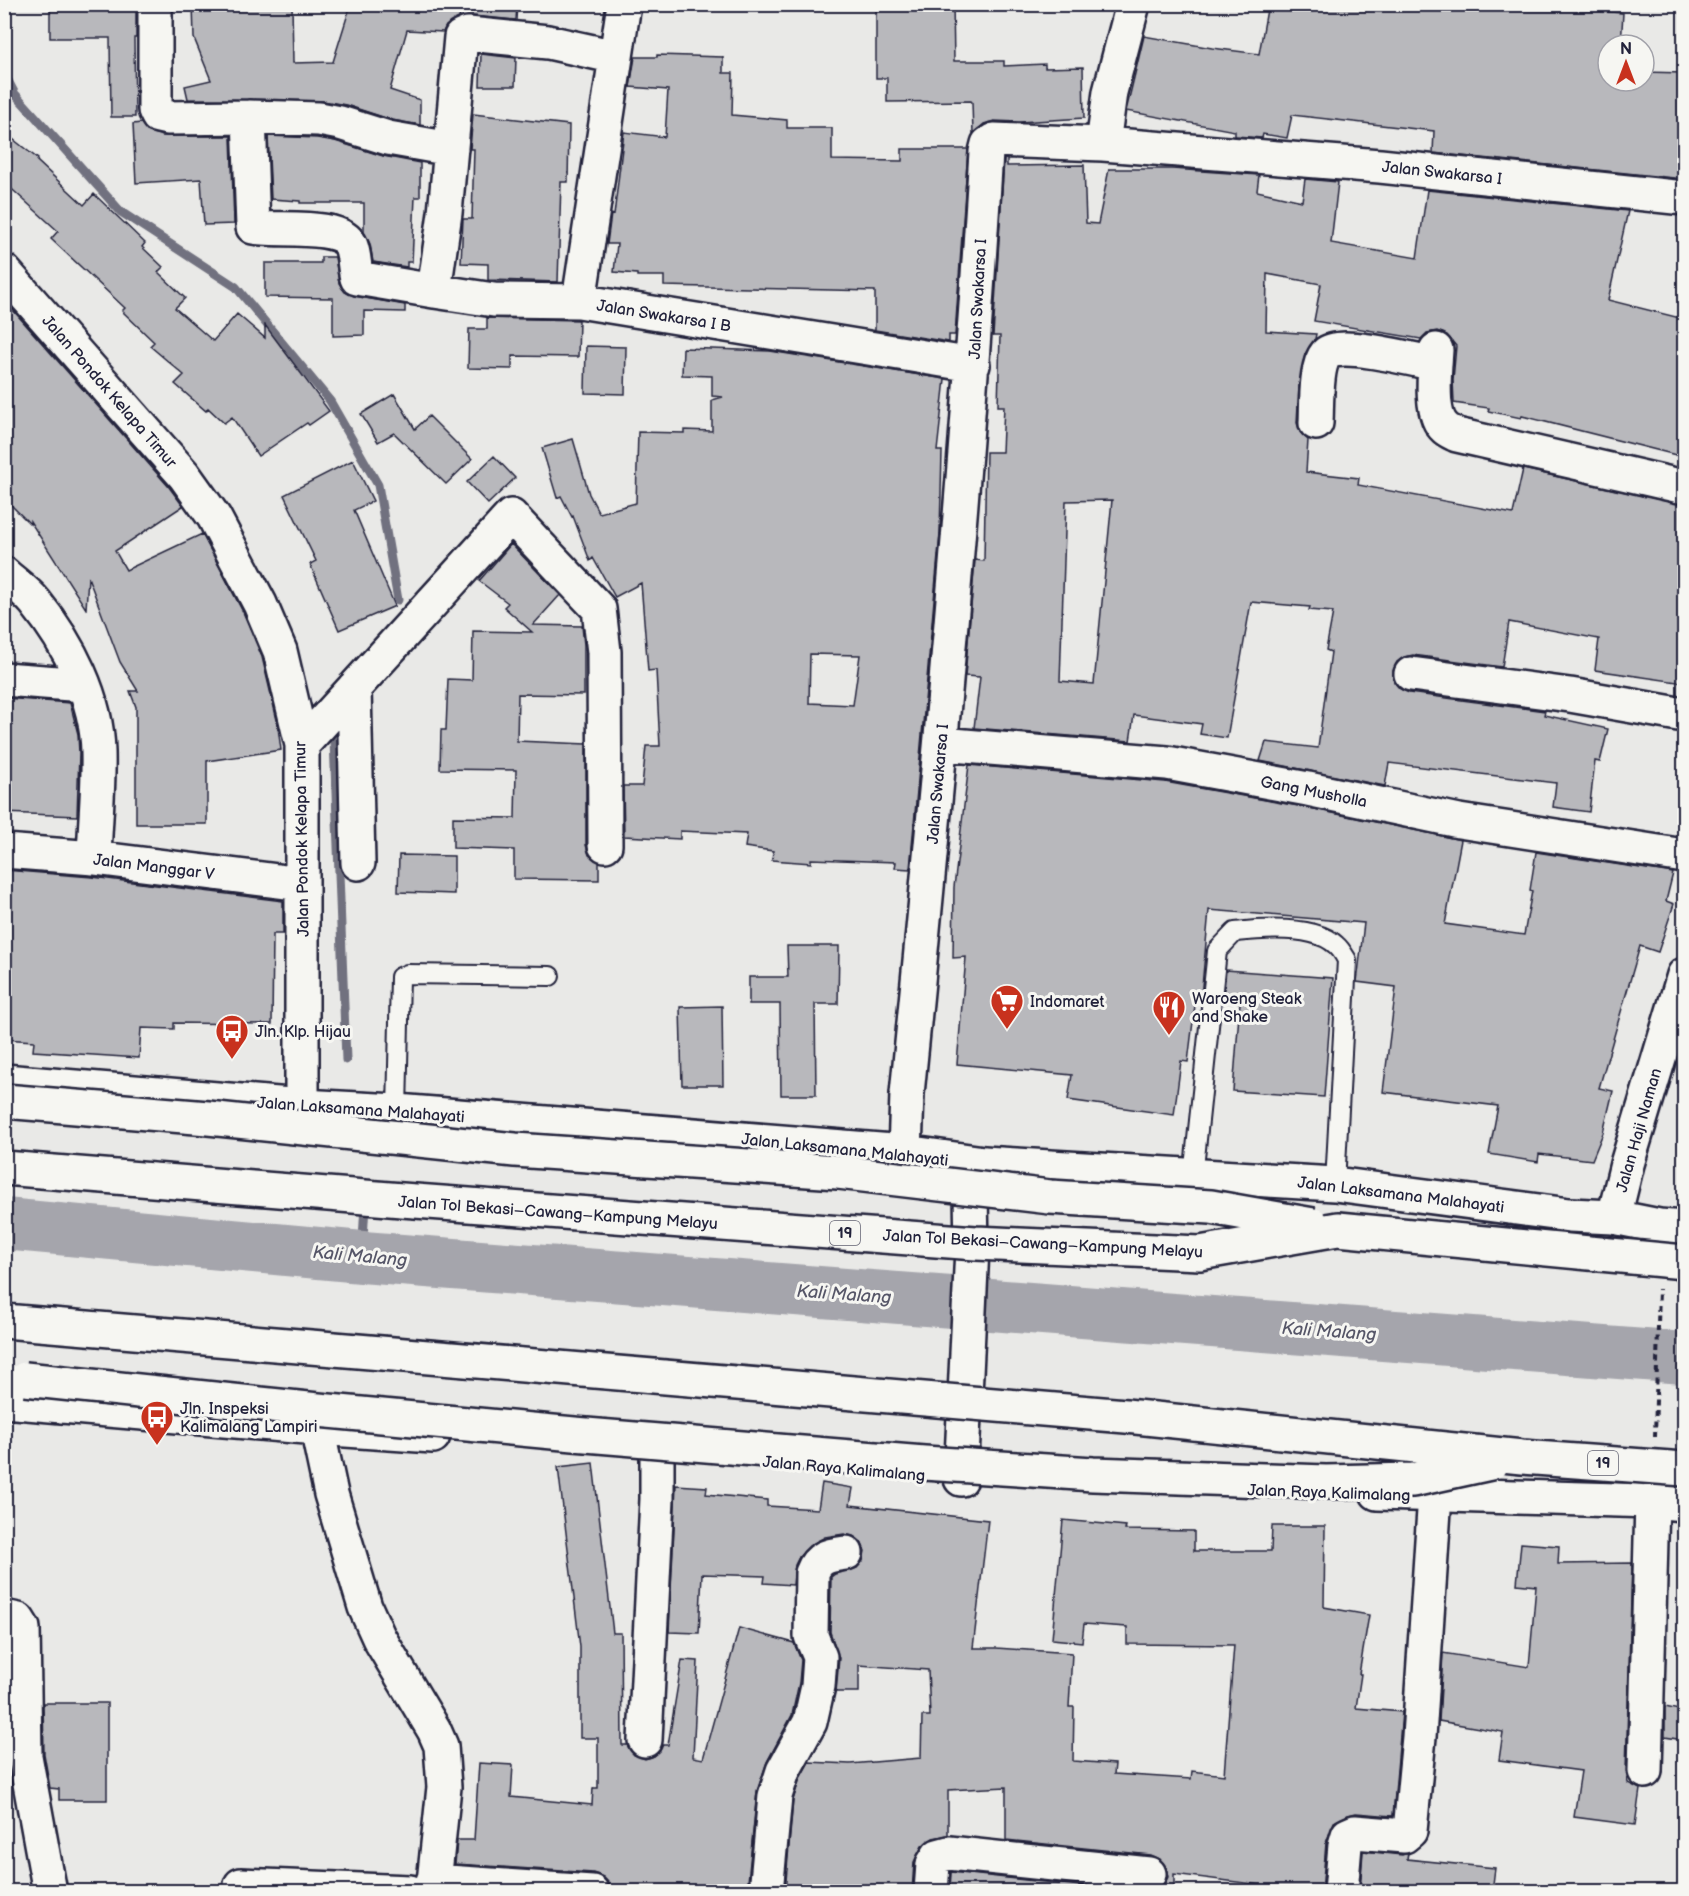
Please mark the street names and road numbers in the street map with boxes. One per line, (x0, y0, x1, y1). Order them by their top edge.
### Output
street label: Jalan Swakarsa I (1381, 158, 1503, 189)
street label: Jalan Swakarsa I (966, 238, 991, 360)
street label: Jalan Swakarsa I B (595, 296, 732, 337)
street label: Jalan Pondok Kelapa Timur (37, 312, 180, 472)
street label: Jalan Swakarsa I (924, 723, 953, 845)
street label: Jalan Pondok Kelapa Timur (291, 741, 314, 937)
street label: Gang Musholla (1259, 773, 1369, 812)
street label: Jalan Manggar V (92, 851, 216, 884)
street label: Jalan Haji Naman (1613, 1066, 1666, 1195)
street label: Jalan Laksamana Malahayati (256, 1094, 465, 1127)
street label: Jalan Laksamana Malahayati (740, 1130, 949, 1171)
street label: Jalan Laksamana Malahayati (1296, 1173, 1505, 1218)
street label: Jalan Tol Bekasi–Cawang–Kampung Melayu (397, 1193, 718, 1234)
road number: 19 (830, 1221, 860, 1245)
street label: Jalan Tol Bekasi–Cawang–Kampung Melayu (882, 1227, 1203, 1262)
road number: 19 (1588, 1451, 1618, 1475)
street label: Jalan Raya Kalimalang (762, 1453, 926, 1486)
street label: Jalan Raya Kalimalang (1247, 1481, 1411, 1506)

